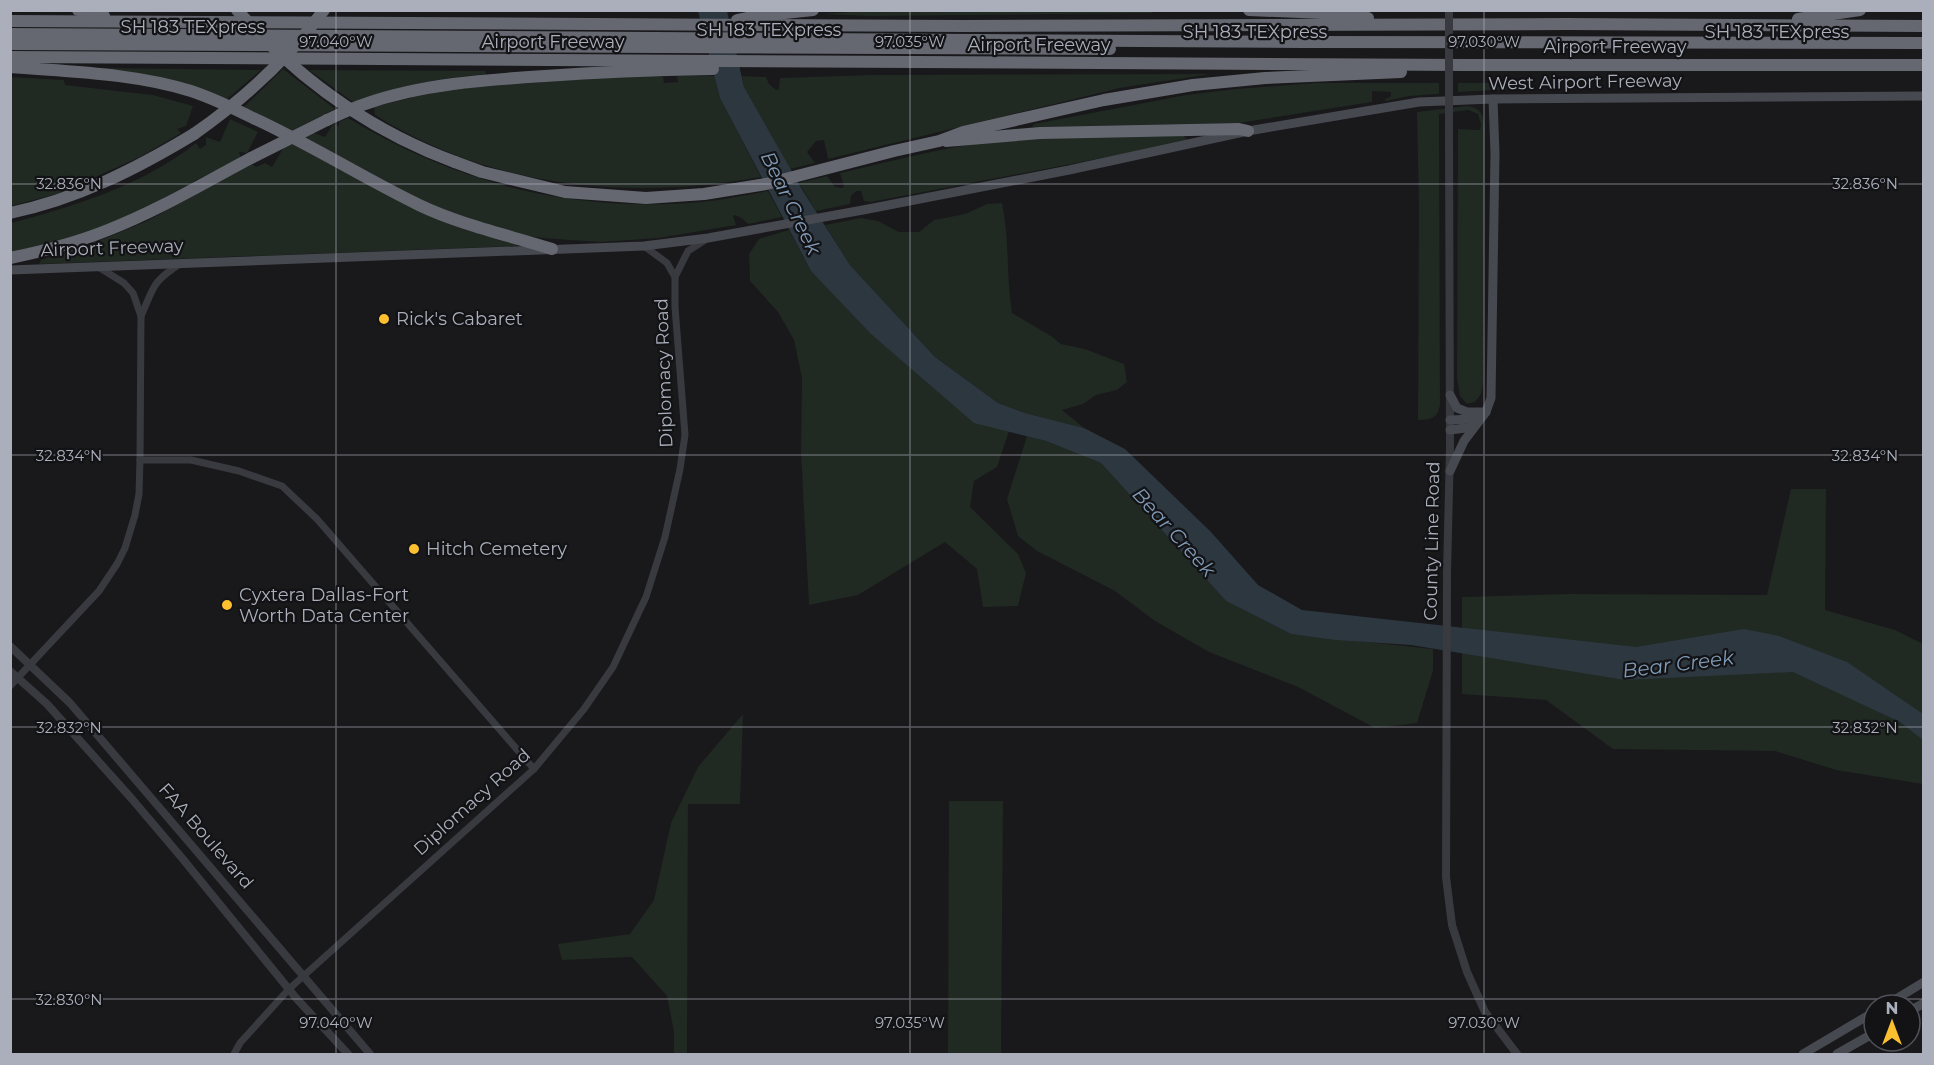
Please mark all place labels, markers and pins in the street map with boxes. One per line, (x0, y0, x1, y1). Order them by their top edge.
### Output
place label: Rick's Cabaret (396, 308, 523, 330)
marker: Rick's Cabaret (377, 312, 391, 326)
place label: Hitch Cemetery (426, 538, 567, 560)
marker: Hitch Cemetery (407, 542, 421, 556)
place label: Cyxtera Dallas-Fort Worth Data Center (239, 584, 409, 627)
marker: Cyxtera Dallas-Fort Worth Data Center (220, 598, 234, 612)

